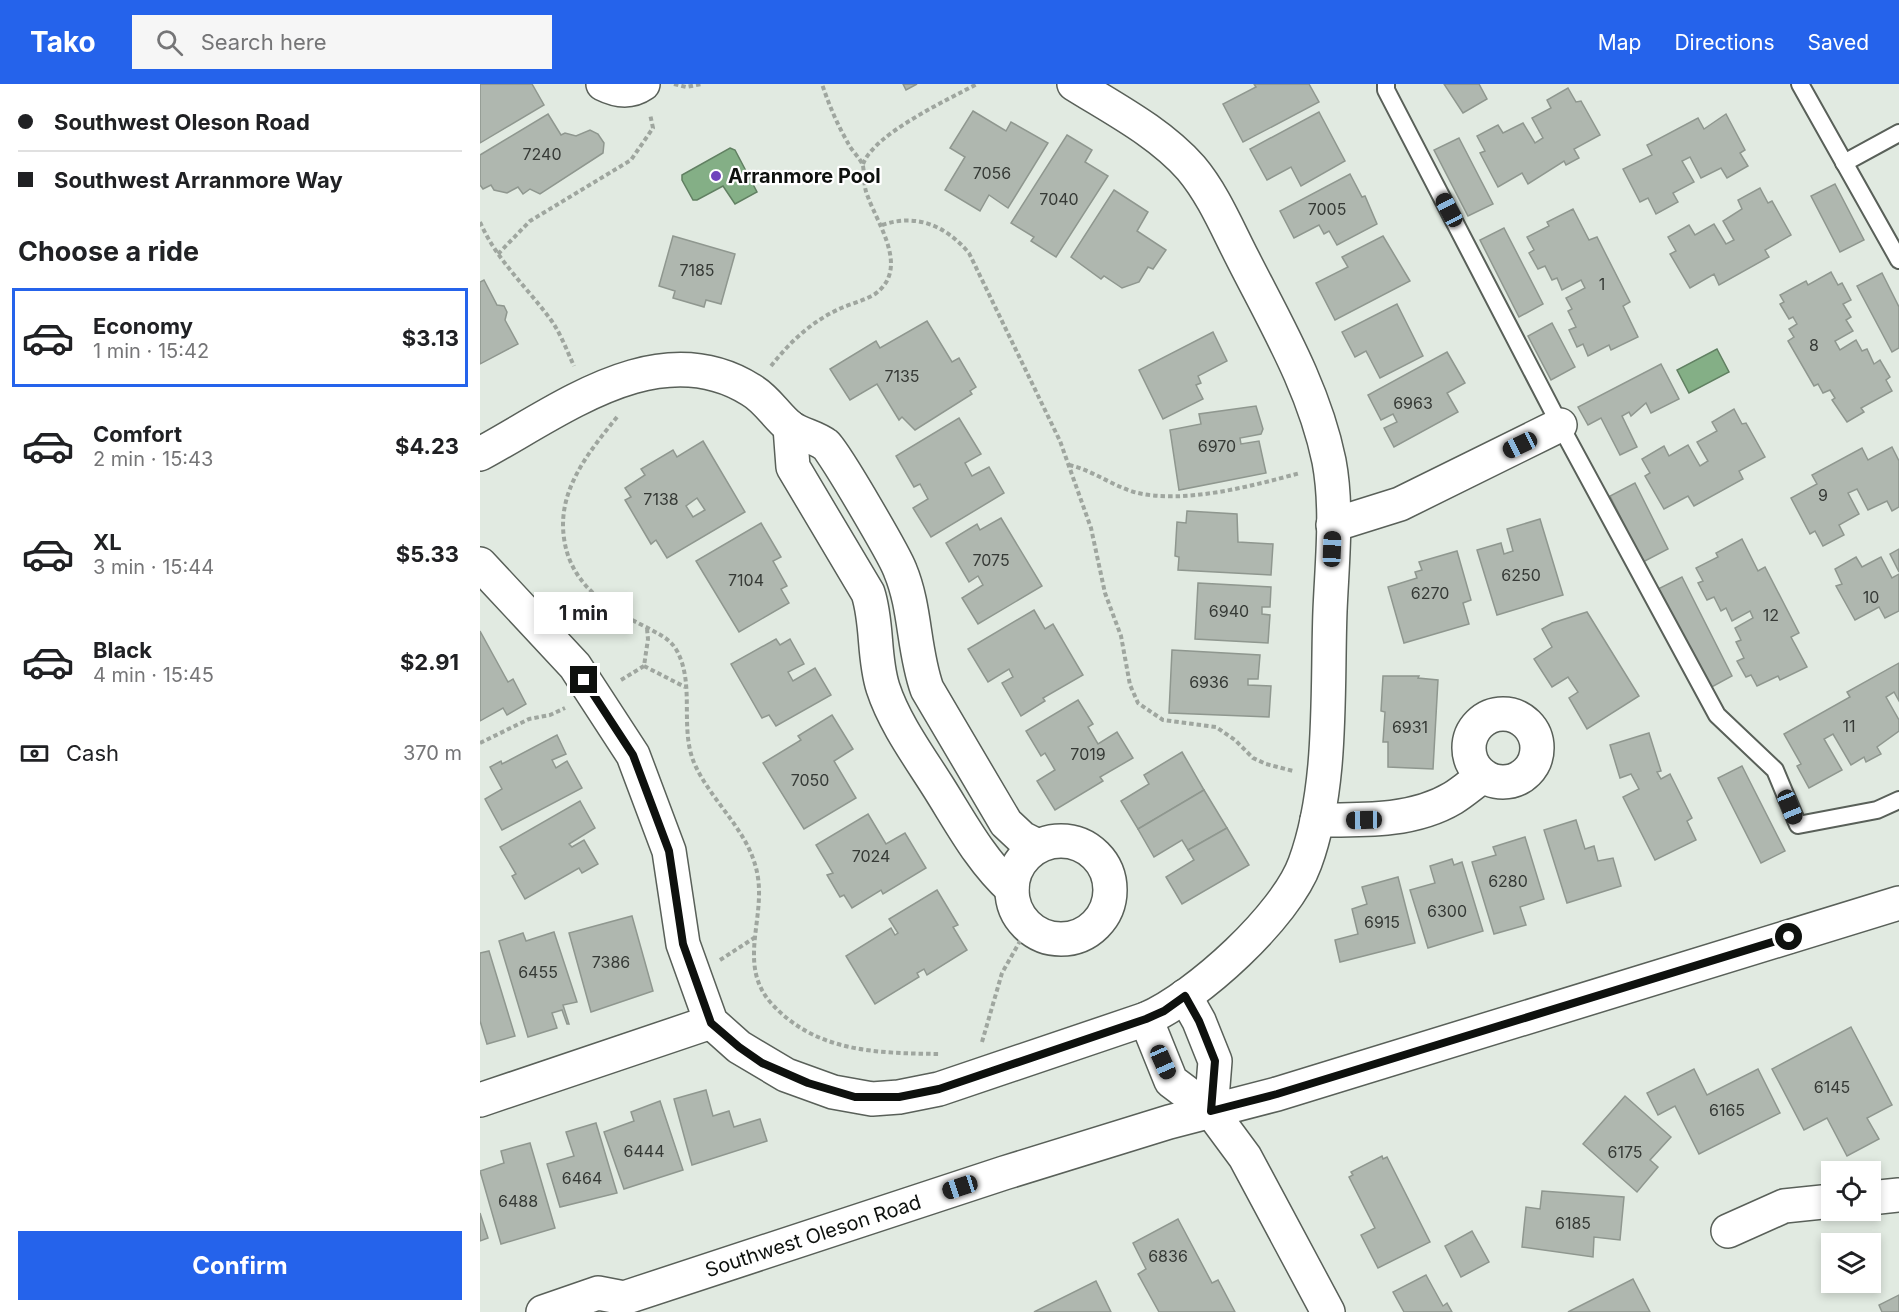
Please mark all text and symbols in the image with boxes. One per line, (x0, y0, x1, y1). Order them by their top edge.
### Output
search box (132, 15, 552, 69)
text: Tako (30, 25, 96, 59)
icon: search (153, 26, 186, 59)
text: Search here (201, 29, 326, 55)
text: Map (1598, 30, 1641, 55)
text: Directions (1674, 30, 1775, 55)
text: Saved (1808, 30, 1869, 55)
text: Southwest Oleson Road (54, 109, 310, 135)
house number: 7240 (523, 144, 562, 164)
house number: 7056 (973, 163, 1011, 183)
place label: Arranmore Pool (728, 164, 881, 188)
text: Southwest Arranmore Way (54, 167, 343, 193)
marker: Arranmore Pool (709, 169, 723, 183)
house number: 7040 (1039, 189, 1079, 209)
car (1433, 190, 1465, 230)
house number: 7005 (1308, 199, 1346, 219)
text: Choose a ride (18, 235, 199, 268)
house number: 7185 (679, 260, 715, 280)
house number: 1 (1599, 274, 1605, 294)
icon: car (21, 311, 75, 365)
text: Economy (93, 313, 193, 339)
text: $3.13 (402, 325, 459, 351)
house number: 8 (1809, 335, 1819, 355)
text: 1 min · 15:42 (93, 339, 209, 363)
house number: 7135 (884, 366, 920, 386)
house number: 6963 (1393, 393, 1433, 413)
icon: car (21, 419, 75, 473)
text: Comfort (93, 421, 182, 447)
car (1500, 429, 1540, 461)
text: $4.23 (395, 433, 459, 459)
house number: 6970 (1198, 436, 1236, 456)
text: 2 min · 15:43 (93, 447, 213, 471)
house number: 9 (1818, 485, 1828, 505)
house number: 7138 (643, 489, 679, 509)
icon: car (21, 527, 75, 581)
text: XL (93, 529, 122, 555)
car (1322, 531, 1342, 567)
text: $5.33 (396, 541, 459, 567)
house number: 7075 (972, 550, 1010, 570)
text: 3 min · 15:44 (93, 555, 214, 579)
house number: 6250 (1501, 565, 1541, 585)
house number: 7104 (728, 570, 764, 590)
house number: 6270 (1411, 583, 1449, 603)
house number: 10 (1863, 587, 1879, 607)
callout: 1 min (534, 593, 634, 635)
text: 1 min (559, 601, 608, 625)
house number: 6940 (1209, 601, 1249, 621)
house number: 12 (1763, 605, 1779, 625)
icon: car (21, 635, 75, 689)
text: Black (93, 637, 152, 663)
text: $2.91 (400, 649, 459, 675)
text: 4 min · 15:45 (93, 663, 214, 687)
route end (570, 666, 597, 693)
house number: 6936 (1189, 672, 1229, 692)
house number: 11 (1842, 716, 1856, 736)
house number: 6931 (1392, 717, 1428, 737)
icon: cash (18, 737, 51, 770)
text: Cash (66, 740, 119, 766)
text: 370 m (403, 741, 462, 765)
house number: 7019 (1070, 744, 1106, 764)
house number: 7050 (791, 770, 829, 790)
car (1775, 787, 1805, 827)
car (1346, 811, 1382, 829)
house number: 7024 (852, 846, 890, 866)
house number: 6280 (1488, 871, 1528, 891)
house number: 6300 (1427, 901, 1467, 921)
house number: 6915 (1364, 912, 1400, 932)
route start (1775, 923, 1802, 950)
house number: 7386 (592, 952, 630, 972)
house number: 6455 (518, 962, 558, 982)
car (1147, 1042, 1179, 1082)
house number: 6145 (1814, 1077, 1850, 1097)
house number: 6165 (1709, 1100, 1745, 1120)
house number: 6444 (624, 1141, 664, 1161)
house number: 6175 (1607, 1142, 1643, 1162)
map controls (1821, 1161, 1881, 1293)
button: locate (1821, 1161, 1881, 1221)
house number: 6464 (562, 1168, 602, 1188)
car (940, 1173, 980, 1201)
street label: Southwest Oleson Road (702, 1190, 924, 1282)
house number: 6488 (498, 1191, 538, 1211)
house number: 6185 (1555, 1213, 1591, 1233)
button: Confirm (18, 1231, 462, 1300)
button: layers (1821, 1233, 1881, 1293)
house number: 6836 (1148, 1246, 1188, 1266)

